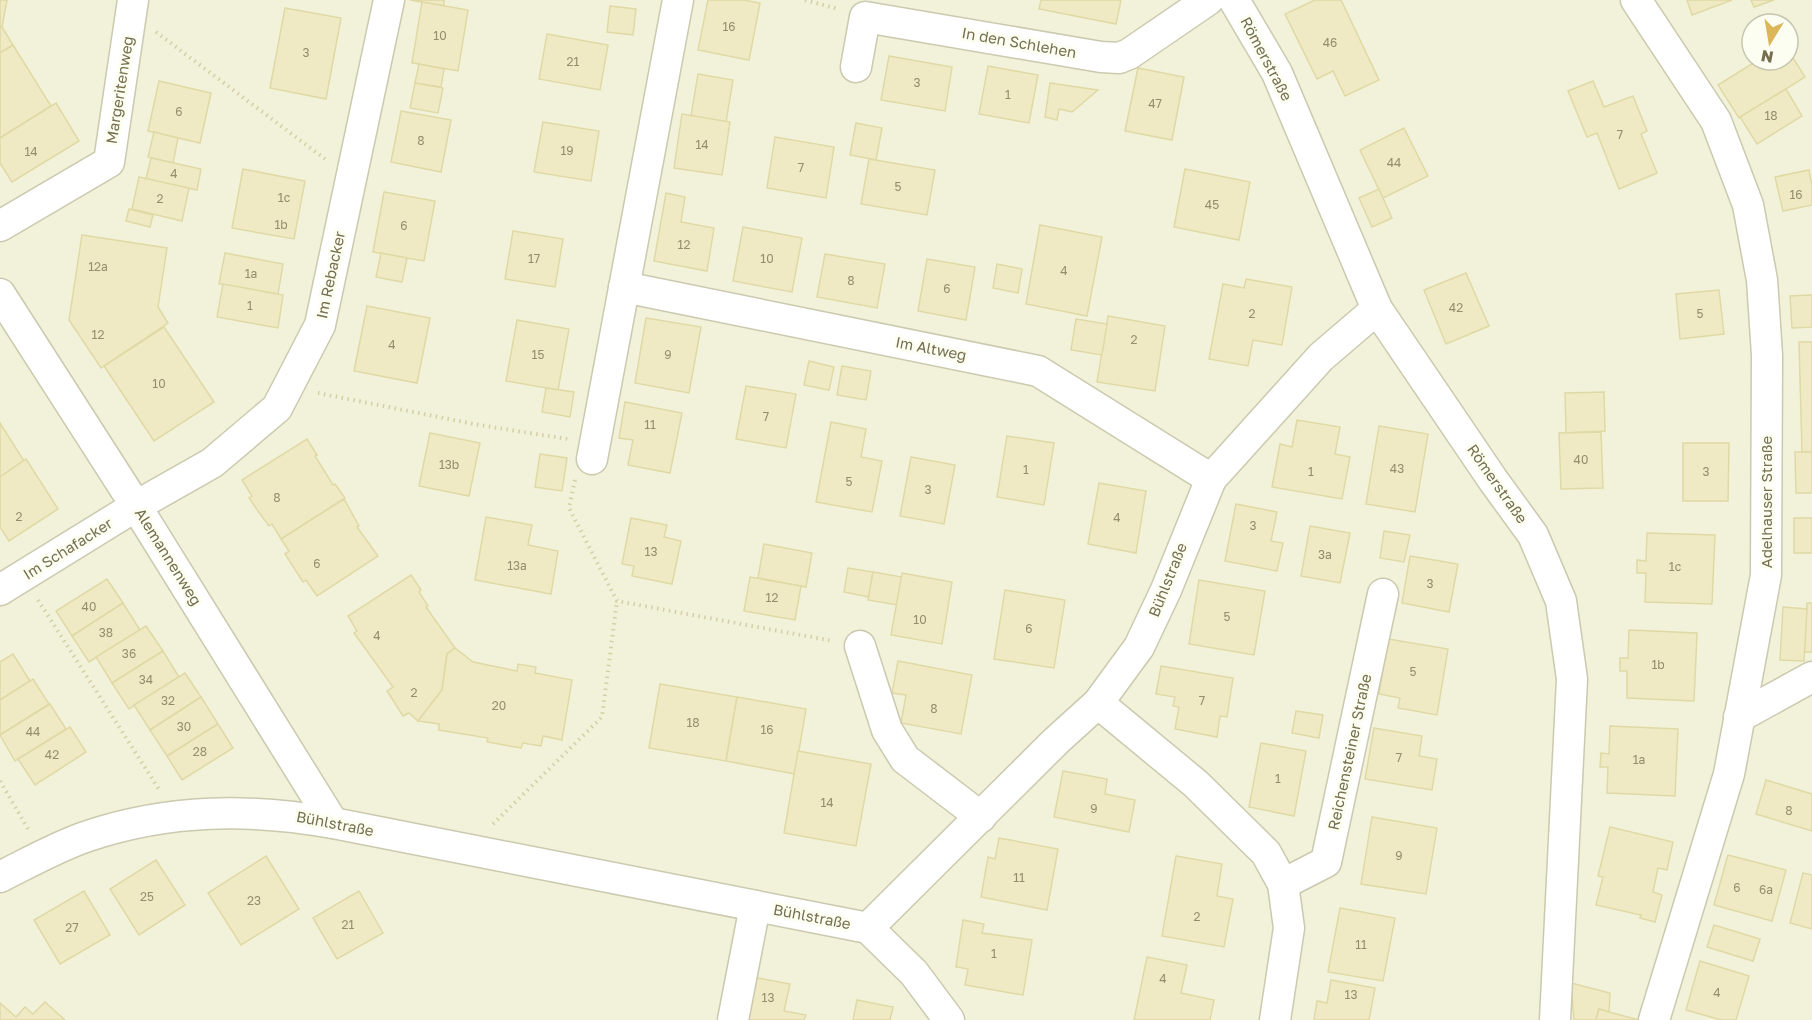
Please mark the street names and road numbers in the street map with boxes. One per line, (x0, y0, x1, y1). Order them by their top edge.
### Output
street label: Römerstraße (1237, 14, 1297, 104)
street label: In den Schlehen (960, 23, 1078, 61)
street label: Margeritenweg (102, 35, 136, 145)
street label: Im Rebacker (312, 229, 348, 320)
street label: Im Altweg (894, 332, 968, 364)
street label: Adelhauser Straße (1757, 435, 1775, 568)
street label: Römerstraße (1464, 440, 1532, 527)
street label: Alemannenweg (132, 505, 206, 608)
street label: Im Schafacker (20, 513, 116, 583)
street label: Bühlstraße (1144, 540, 1190, 619)
street label: Reichensteiner Straße (1324, 672, 1374, 832)
street label: Bühlstraße (295, 807, 376, 839)
street label: Bühlstraße (772, 900, 853, 932)

